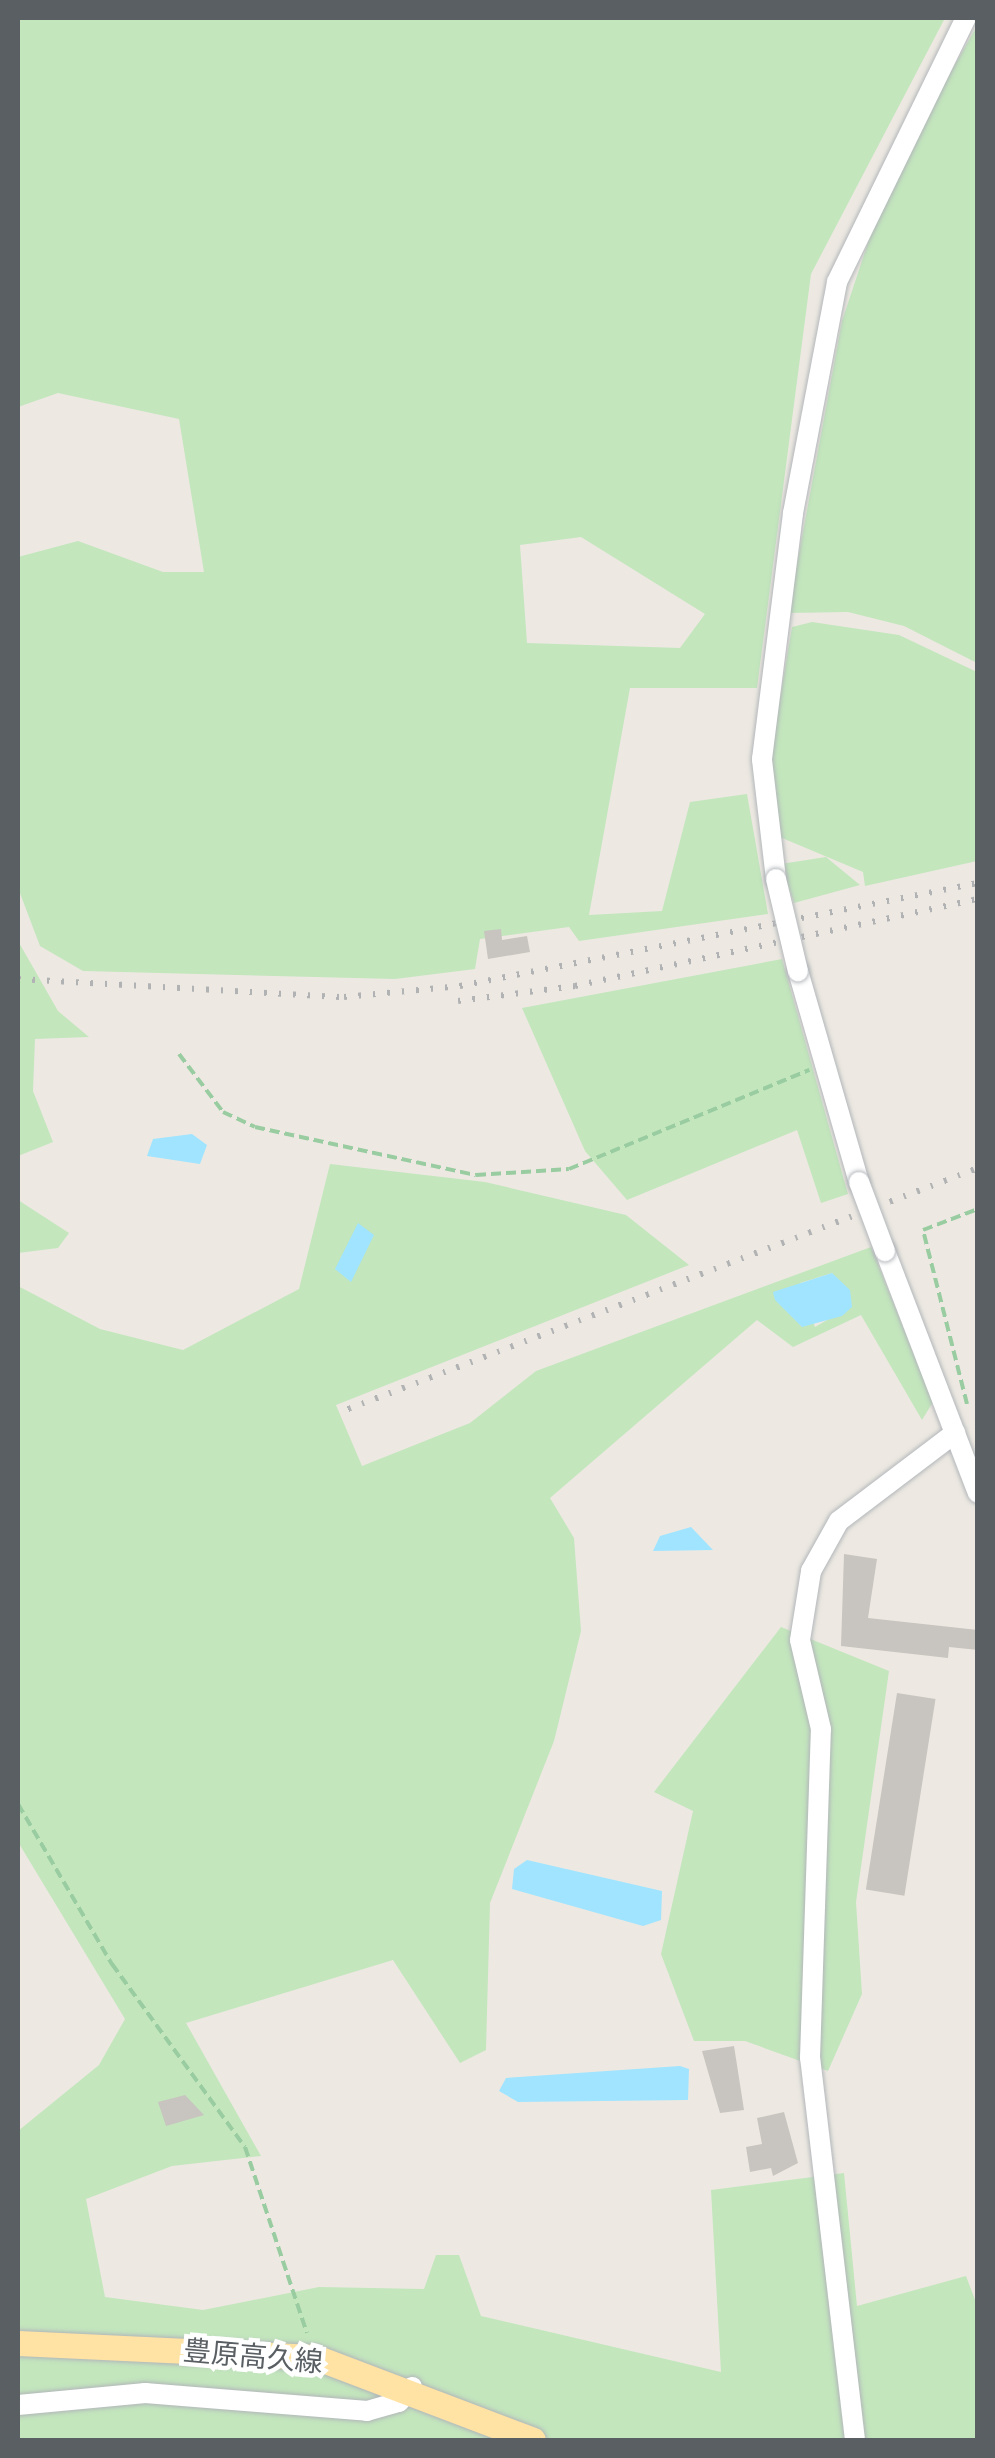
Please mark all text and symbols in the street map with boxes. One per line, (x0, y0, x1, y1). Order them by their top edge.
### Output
street label: 豊原高久線 (182, 2334, 324, 2380)

